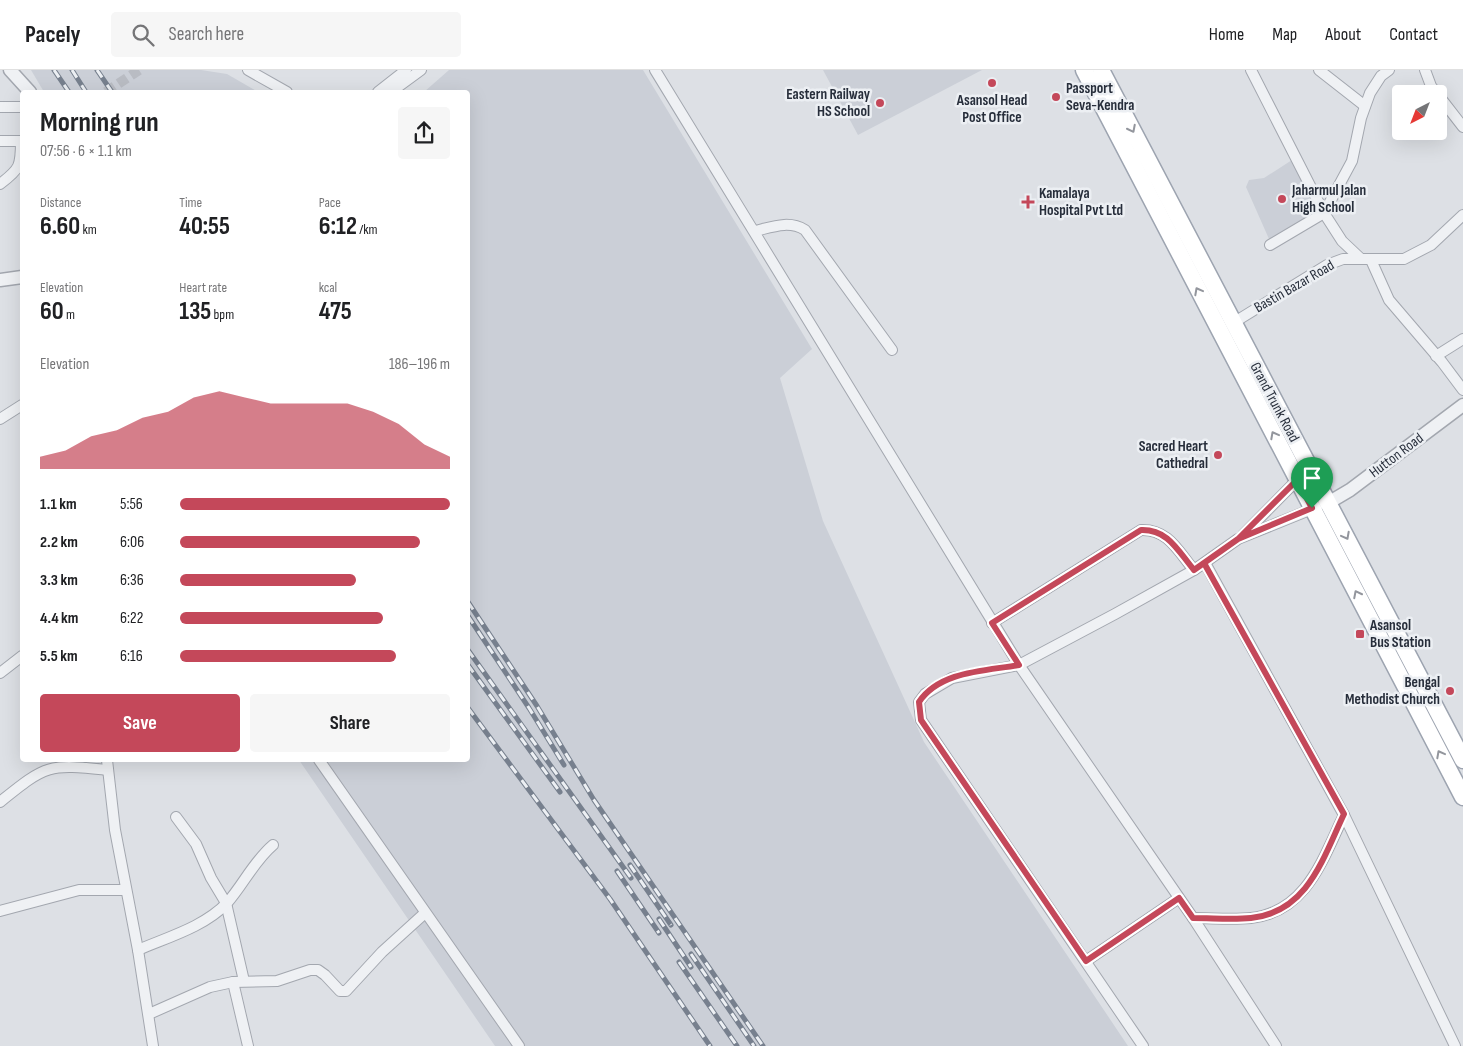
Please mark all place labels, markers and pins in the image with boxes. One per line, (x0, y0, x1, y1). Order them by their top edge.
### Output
marker: Asansol Head Post Office (986, 77, 998, 89)
place label: Passport Seva-Kendra (1066, 79, 1134, 115)
place label: Eastern Railway HS School (786, 85, 871, 121)
place label: Asansol Head Post Office (956, 91, 1027, 127)
marker: Passport Seva-Kendra (1050, 91, 1062, 103)
marker: Eastern Railway HS School (874, 97, 886, 109)
place label: Jaharmul Jalan High School (1291, 181, 1366, 217)
place label: Kamalaya Hospital Pvt Ltd (1039, 184, 1123, 220)
marker: Jaharmul Jalan High School (1276, 193, 1288, 205)
marker: Kamalaya Hospital Pvt Ltd (1021, 195, 1035, 209)
place label: Sacred Heart Cathedral (1139, 437, 1208, 473)
marker: Sacred Heart Cathedral (1212, 449, 1224, 461)
pin (1291, 457, 1333, 508)
place label: Asansol Bus Station (1369, 616, 1431, 652)
marker: Asansol Bus Station (1354, 628, 1366, 640)
place label: Bengal Methodist Church (1345, 673, 1440, 709)
marker: Bengal Methodist Church (1444, 685, 1456, 697)

